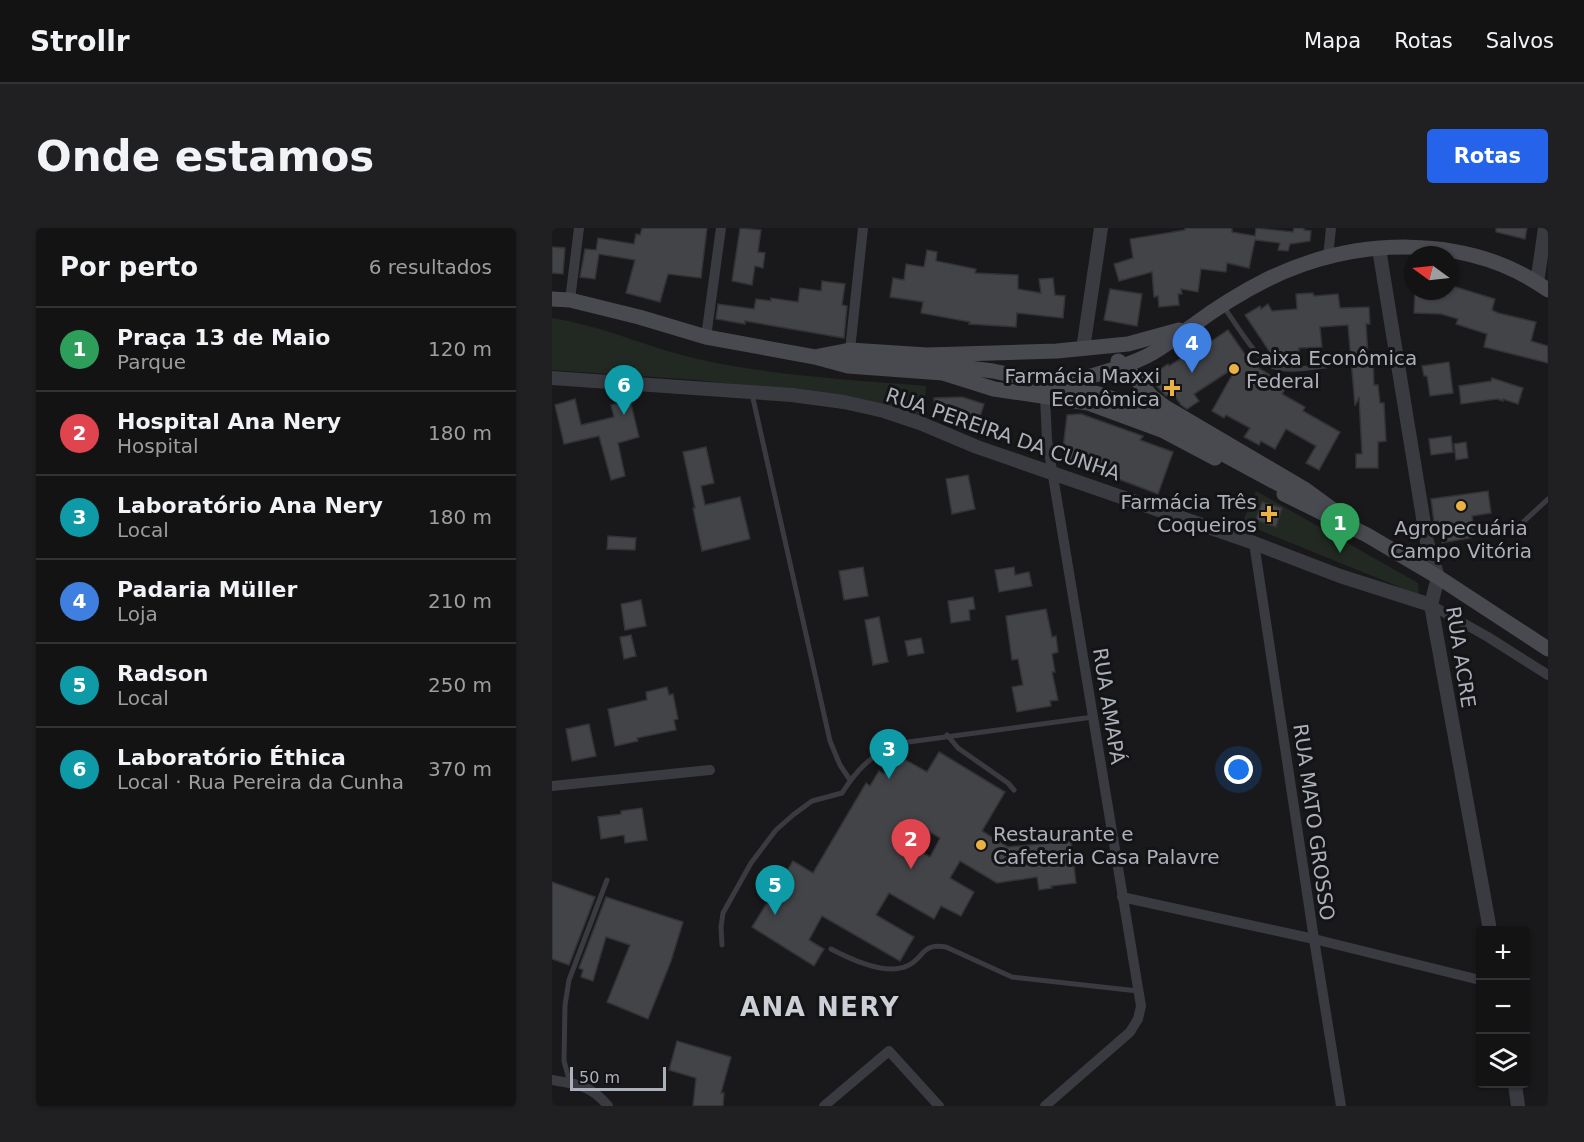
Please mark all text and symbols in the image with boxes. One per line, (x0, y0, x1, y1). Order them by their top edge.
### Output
text: Strollr (30, 25, 130, 58)
text: Mapa (1304, 29, 1361, 53)
text: Rotas (1394, 29, 1453, 53)
text: Salvos (1486, 29, 1554, 53)
button: Rotas (1427, 129, 1548, 183)
text: Onde estamos (36, 132, 374, 181)
north arrow (1404, 246, 1458, 300)
text: Por perto (60, 252, 198, 282)
text: 6 resultados (369, 255, 492, 279)
pin: 4 (1172, 324, 1212, 373)
text: Praça 13 de Maio (117, 325, 330, 350)
text: 1 (73, 337, 86, 361)
text: 120 m (428, 337, 492, 361)
place label: Caixa Econômica Federal (1246, 346, 1417, 393)
text: Parque (117, 350, 186, 374)
marker: Caixa Econômica Federal (1227, 362, 1241, 376)
place label: Farmácia Maxxi Econômica (1005, 364, 1160, 411)
pin: 6 (604, 366, 644, 415)
marker: Farmácia Maxxi Econômica (1165, 381, 1179, 395)
street label: RUA PEREIRA DA CUNHA (883, 383, 1124, 486)
text: Hospital Ana Nery (117, 409, 341, 434)
text: 2 (73, 421, 86, 445)
text: 180 m (428, 421, 492, 445)
text: Hospital (117, 434, 199, 458)
place label: Farmácia Três Coqueiros (1121, 490, 1257, 537)
text: Laboratório Ana Nery (117, 493, 383, 518)
marker: Agropecuária Campo Vitória (1454, 499, 1468, 513)
pin: 1 (1320, 504, 1360, 553)
text: 3 (73, 505, 86, 529)
text: 180 m (428, 505, 492, 529)
marker: Farmácia Três Coqueiros (1262, 507, 1276, 521)
place label: Agropecuária Campo Vitória (1390, 516, 1532, 563)
text: Local (117, 518, 169, 542)
text: Padaria Müller (117, 577, 297, 602)
text: 4 (73, 589, 86, 613)
text: 210 m (428, 589, 492, 613)
text: Loja (117, 602, 158, 626)
street label: RUA ACRE (1441, 605, 1481, 709)
street label: RUA AMAPÁ (1088, 646, 1130, 766)
text: Radson (117, 661, 208, 686)
text: 5 (73, 673, 86, 697)
text: 250 m (428, 673, 492, 697)
text: Local (117, 686, 169, 710)
street label: RUA MATO GROSSO (1288, 722, 1340, 922)
pin: 3 (870, 730, 908, 779)
text: Laboratório Éthica (117, 745, 346, 770)
your location (1224, 755, 1253, 784)
text: 6 (73, 757, 86, 781)
text: 370 m (428, 757, 492, 781)
text: Local · Rua Pereira da Cunha (117, 770, 404, 794)
pin: 2 (892, 820, 930, 869)
place label: Restaurante e Cafeteria Casa Palavre (993, 822, 1220, 869)
marker: Restaurante e Cafeteria Casa Palavre (974, 838, 988, 852)
pin: 5 (756, 866, 794, 915)
map controls (1476, 926, 1530, 1088)
button: + (1476, 926, 1530, 980)
button: − (1476, 980, 1530, 1034)
district label: ANA NERY (740, 992, 900, 1022)
button: layers (1476, 1034, 1530, 1088)
scale bar (570, 1064, 666, 1092)
text: 50 m (579, 1068, 620, 1087)

